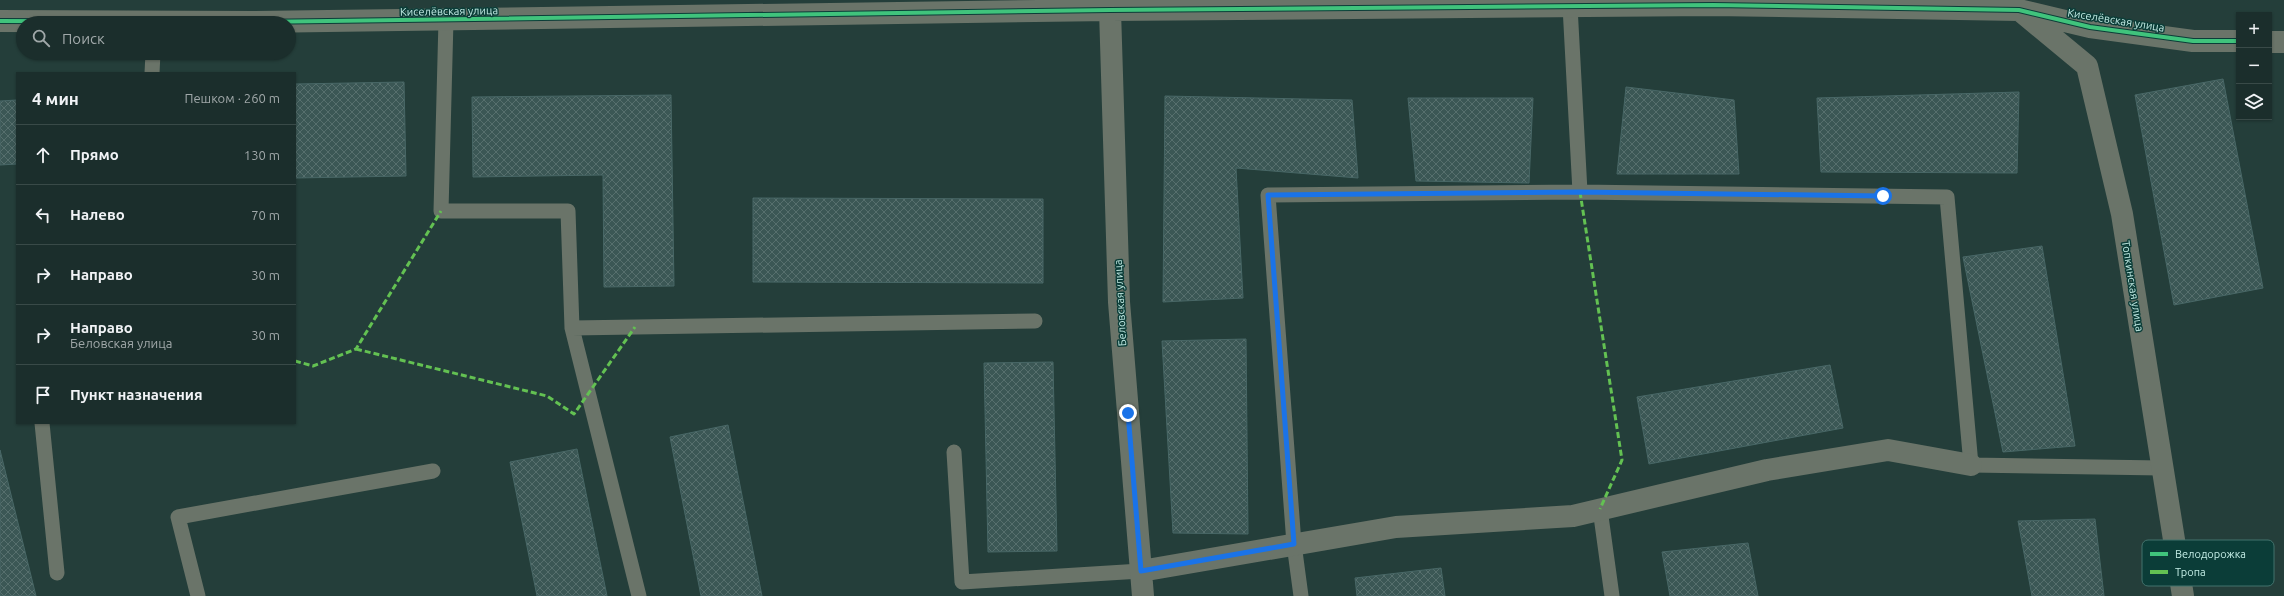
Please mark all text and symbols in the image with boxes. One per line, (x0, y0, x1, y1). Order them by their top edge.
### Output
street label: Киселёвская улица (400, 4, 498, 18)
street label: Киселёвская улица (2067, 6, 2165, 34)
map controls (2236, 12, 2272, 120)
button: + (2236, 12, 2272, 48)
search box (16, 16, 296, 60)
icon: search (30, 27, 52, 49)
text: Поиск (62, 30, 105, 47)
button: − (2236, 48, 2272, 84)
button: layers (2236, 84, 2272, 120)
text: 4 мин (32, 89, 79, 108)
text: Пешком · 260 m (184, 91, 280, 105)
icon: ahead (32, 144, 54, 166)
text: Прямо (70, 146, 119, 163)
text: 130 m (244, 148, 280, 162)
route start (1874, 187, 1892, 205)
icon: left (32, 204, 54, 226)
text: Налево (70, 206, 125, 223)
text: 70 m (251, 208, 280, 222)
street label: Топкинская улица (2120, 240, 2146, 332)
street label: Беловская улица (1112, 259, 1128, 347)
icon: right (32, 264, 54, 286)
text: Направо (70, 266, 133, 283)
text: 30 m (251, 268, 280, 282)
text: Направо (70, 319, 133, 336)
icon: right (32, 324, 54, 346)
text: 30 m (251, 328, 280, 342)
text: Беловская улица (70, 336, 173, 350)
icon: arrive (32, 384, 54, 406)
text: Пункт назначения (70, 386, 203, 403)
route end (1119, 404, 1137, 422)
legend (2142, 540, 2274, 586)
text: Велодорожка (2175, 548, 2246, 560)
text: Тропа (2175, 566, 2206, 578)

